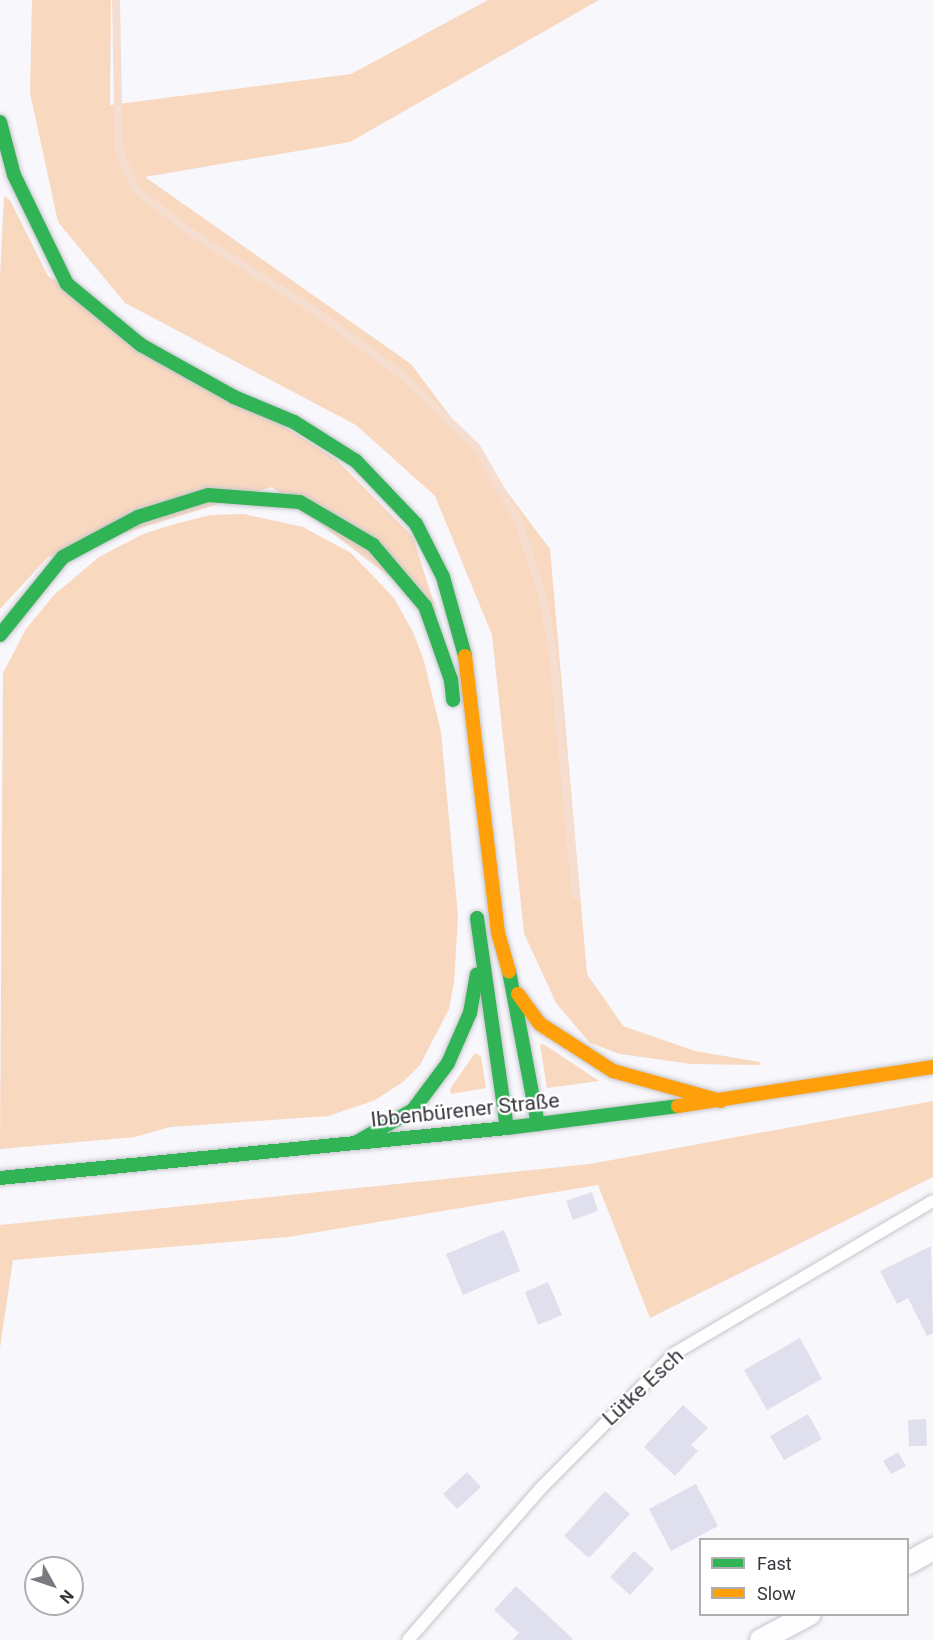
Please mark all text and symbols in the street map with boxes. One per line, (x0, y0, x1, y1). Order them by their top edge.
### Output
street label: Ibbenbürener Straße (369, 1088, 561, 1132)
street label: Lütke Esch (597, 1343, 689, 1431)
legend (699, 1538, 909, 1616)
text: Fast (757, 1553, 792, 1574)
north arrow (24, 1556, 84, 1616)
text: Slow (757, 1583, 796, 1604)
text: N (56, 1586, 78, 1607)

